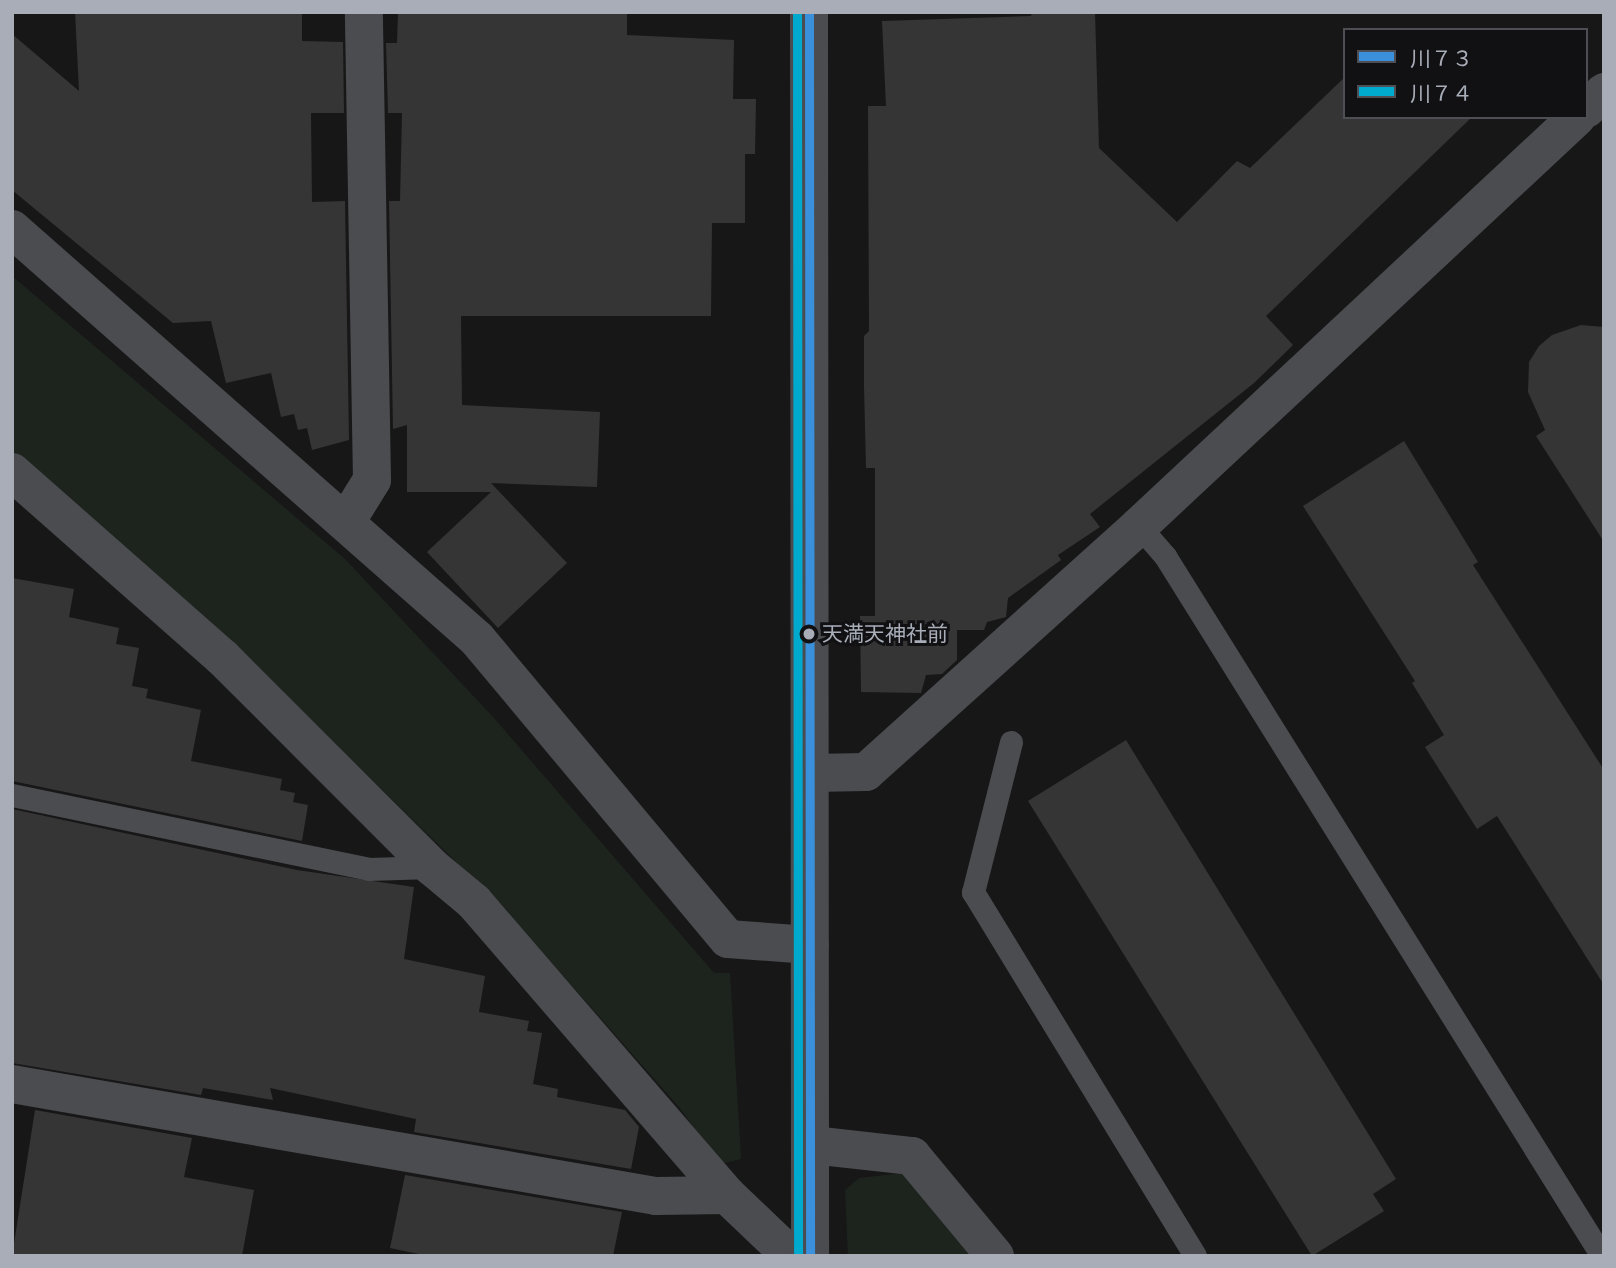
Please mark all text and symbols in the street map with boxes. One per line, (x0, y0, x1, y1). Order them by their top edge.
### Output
legend (1343, 28, 1588, 119)
text: 川７３ (1410, 45, 1473, 72)
text: 川７４ (1410, 80, 1473, 107)
place label: 天満天神社前 (822, 621, 948, 647)
marker: 天満天神社前 (802, 627, 816, 641)

